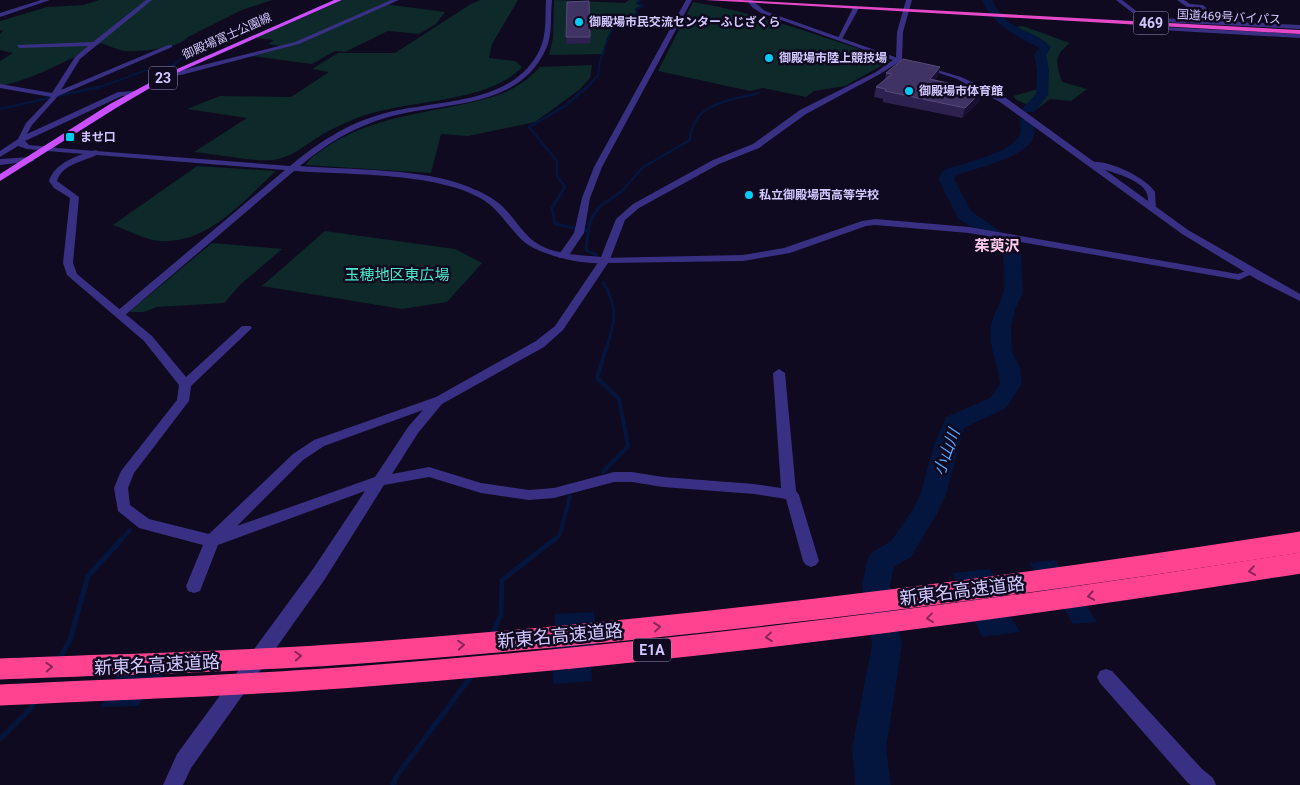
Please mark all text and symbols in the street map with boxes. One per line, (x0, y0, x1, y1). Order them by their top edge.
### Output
street label: 国道469号バイパス (1177, 7, 1281, 27)
street label: 御殿場富士公園線 (180, 10, 274, 62)
road number: 469 (1134, 12, 1168, 34)
place label: 御殿場市民交流センターふじざくら (589, 15, 781, 29)
marker: 御殿場市民交流センターふじざくら (573, 16, 585, 28)
place label: 御殿場市陸上競技場 (779, 51, 887, 65)
marker: 御殿場市陸上競技場 (763, 52, 775, 64)
road number: 23 (149, 66, 177, 90)
place label: 御殿場市体育館 (919, 84, 1003, 98)
marker: 御殿場市体育館 (903, 85, 915, 97)
place label: ませ口 (80, 130, 116, 144)
marker: ませ口 (64, 131, 76, 143)
place label: 私立御殿場西高等学校 (759, 188, 879, 202)
marker: 私立御殿場西高等学校 (743, 189, 755, 201)
district label: 茱萸沢 (974, 237, 1020, 255)
park label: 玉穂地区東広場 (344, 266, 450, 284)
water label: 小山川 (929, 424, 964, 478)
one-way arrow (1248, 566, 1256, 576)
street label: 新東名高速道路 (898, 572, 1026, 609)
one-way arrow (1087, 590, 1095, 601)
one-way arrow (926, 612, 934, 623)
street label: 新東名高速道路 (496, 620, 624, 651)
one-way arrow (654, 622, 662, 633)
one-way arrow (765, 631, 773, 642)
road number: E1A (633, 638, 671, 662)
one-way arrow (457, 639, 465, 650)
one-way arrow (295, 650, 303, 661)
street label: 新東名高速道路 (94, 651, 220, 678)
one-way arrow (45, 662, 53, 673)

